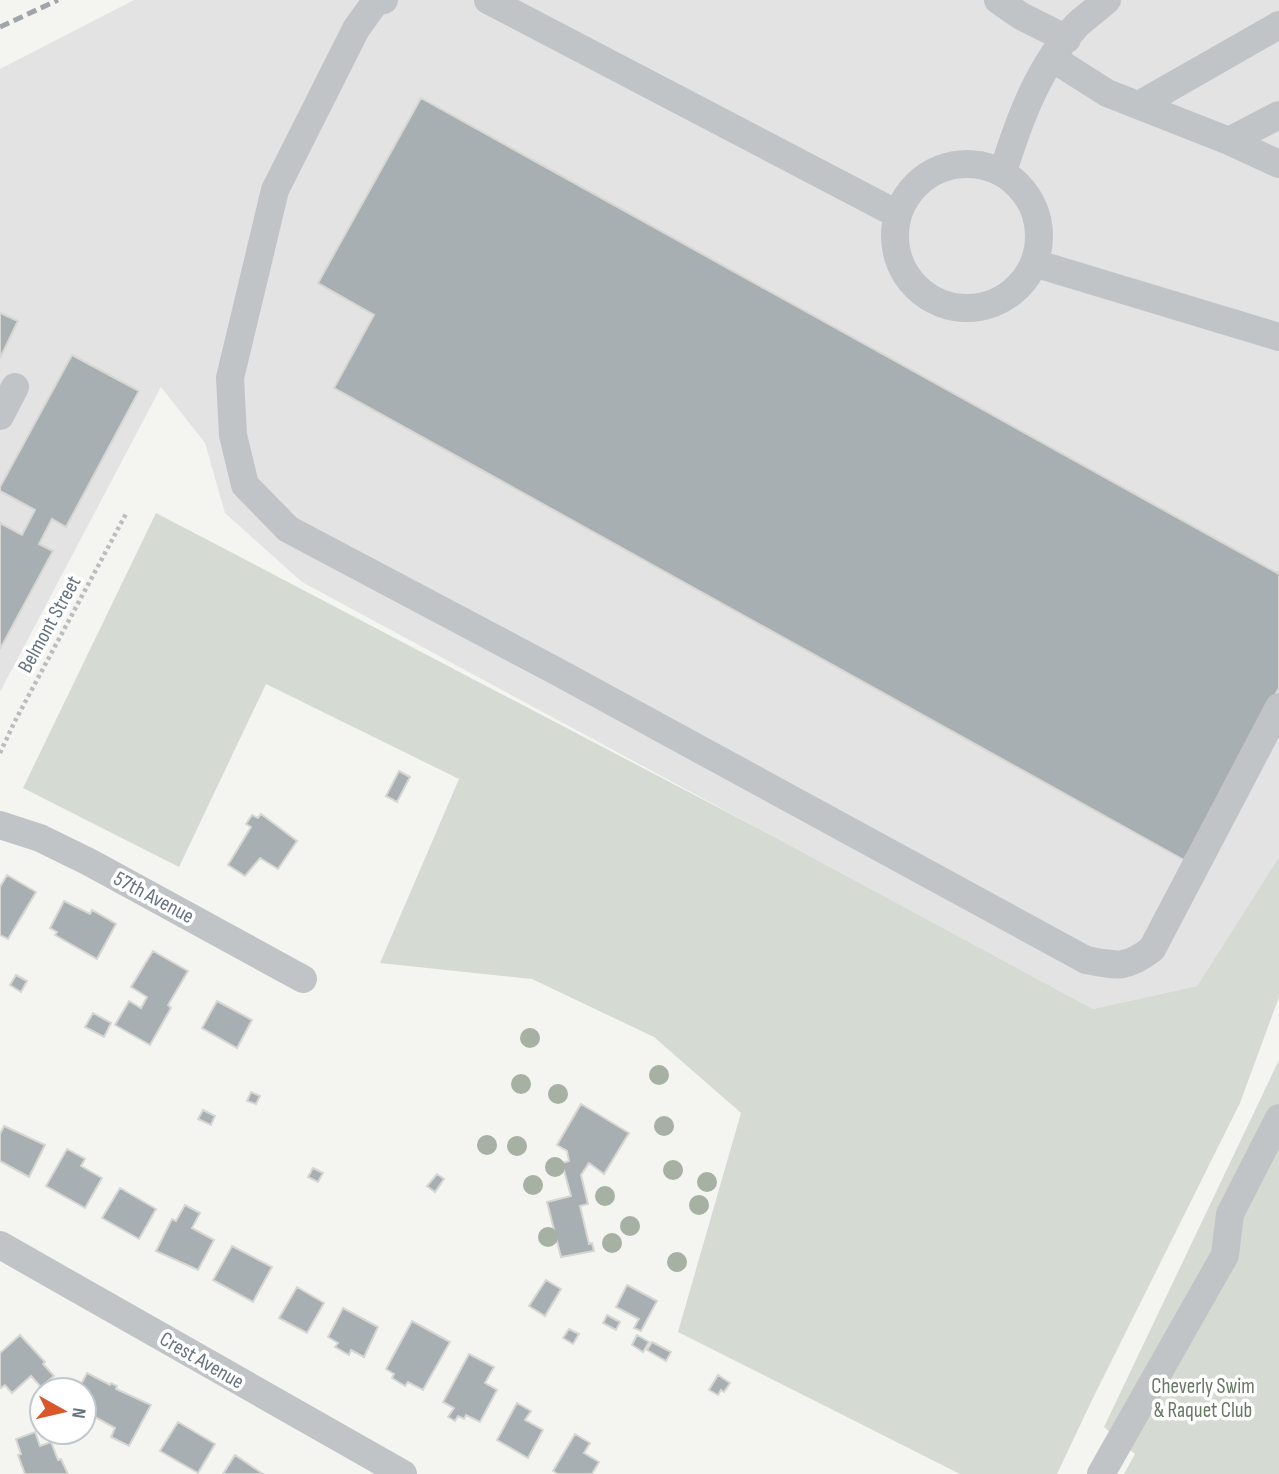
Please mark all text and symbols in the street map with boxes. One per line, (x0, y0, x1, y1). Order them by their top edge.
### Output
street label: Belmont Street (13, 571, 86, 677)
street label: 57th Avenue (109, 866, 198, 929)
street label: Crest Avenue (155, 1326, 248, 1394)
park label: Cheverly Swim & Raquet Club (1151, 1374, 1255, 1423)
north arrow (28, 1376, 98, 1446)
text: N (66, 1407, 90, 1420)

